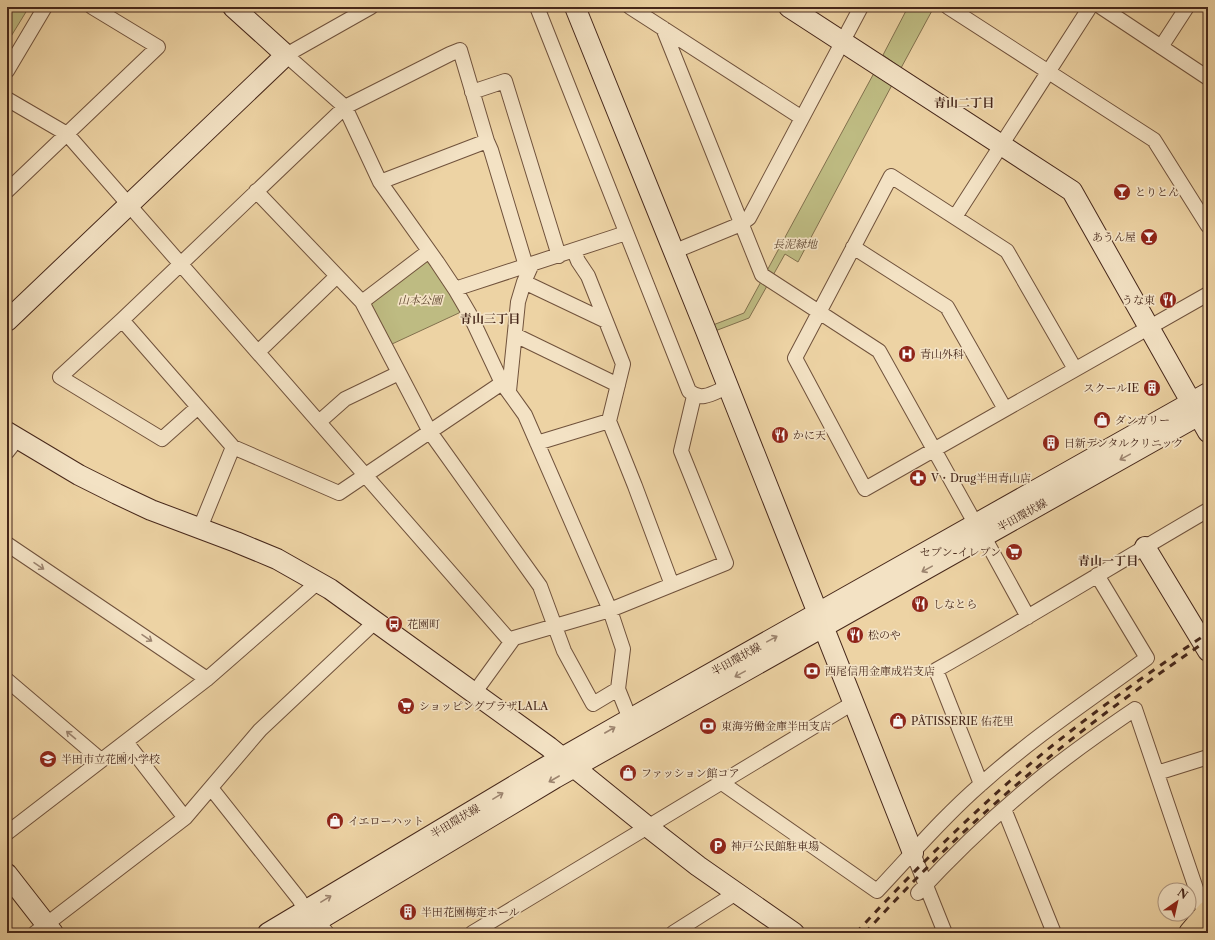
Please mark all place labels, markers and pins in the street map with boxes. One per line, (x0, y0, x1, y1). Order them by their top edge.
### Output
bar icon: とりとん (1112, 182, 1132, 202)
place label: とりとん (1135, 185, 1179, 199)
bar icon: あうん屋 (1139, 227, 1159, 247)
place label: あうん屋 (1092, 230, 1136, 244)
restaurant icon: うな東 (1158, 290, 1178, 310)
place label: うな東 (1122, 293, 1155, 307)
hospital icon: 青山外科 (897, 344, 917, 364)
place label: 青山外科 (920, 347, 964, 361)
building icon: スクールIE (1142, 378, 1162, 398)
place label: スクールIE (1083, 381, 1139, 395)
shop icon: ダンガリー (1092, 410, 1112, 430)
place label: ダンガリー (1115, 413, 1170, 427)
restaurant icon: かに天 (770, 425, 790, 445)
place label: かに天 (793, 428, 826, 442)
building icon: 日新デンタルクリニック (1041, 433, 1061, 453)
place label: 日新デンタルクリニック (1064, 436, 1183, 450)
pharmacy icon: V・Drug半田青山店 (908, 468, 928, 488)
place label: V・Drug半田青山店 (930, 471, 1031, 485)
supermarket icon: セブン-イレブン (1004, 542, 1024, 562)
place label: セブン-イレブン (920, 545, 1001, 559)
restaurant icon: しなとら (910, 594, 930, 614)
place label: しなとら (933, 597, 977, 611)
bus stop icon: 花園町 (384, 614, 404, 634)
place label: 花園町 (407, 617, 440, 631)
restaurant icon: 松のや (845, 625, 865, 645)
place label: 松のや (868, 628, 901, 642)
bank icon: 西尾信用金庫成岩支店 (802, 661, 822, 681)
place label: 西尾信用金庫成岩支店 (825, 664, 935, 678)
supermarket icon: ショッピングプラザLALA (396, 696, 416, 716)
place label: ショッピングプラザLALA (419, 699, 549, 713)
shop icon: PÂTISSERIE 佑花里 (888, 711, 908, 731)
place label: PÂTISSERIE 佑花里 (911, 714, 1014, 728)
bank icon: 東海労働金庫半田支店 (698, 716, 718, 736)
place label: 東海労働金庫半田支店 (721, 719, 831, 733)
school or university icon: 半田市立花園小学校 (38, 749, 58, 769)
place label: 半田市立花園小学校 (61, 752, 160, 766)
shop icon: ファッション館コア (618, 763, 638, 783)
place label: ファッション館コア (641, 766, 740, 780)
shop icon: イエローハット (325, 811, 345, 831)
place label: イエローハット (348, 814, 424, 828)
parking icon: 神戸公民館駐車場 (708, 836, 728, 856)
place label: 神戸公民館駐車場 (731, 839, 819, 853)
building icon: 半田花園梅定ホール (398, 902, 418, 922)
place label: 半田花園梅定ホール (421, 905, 520, 919)

